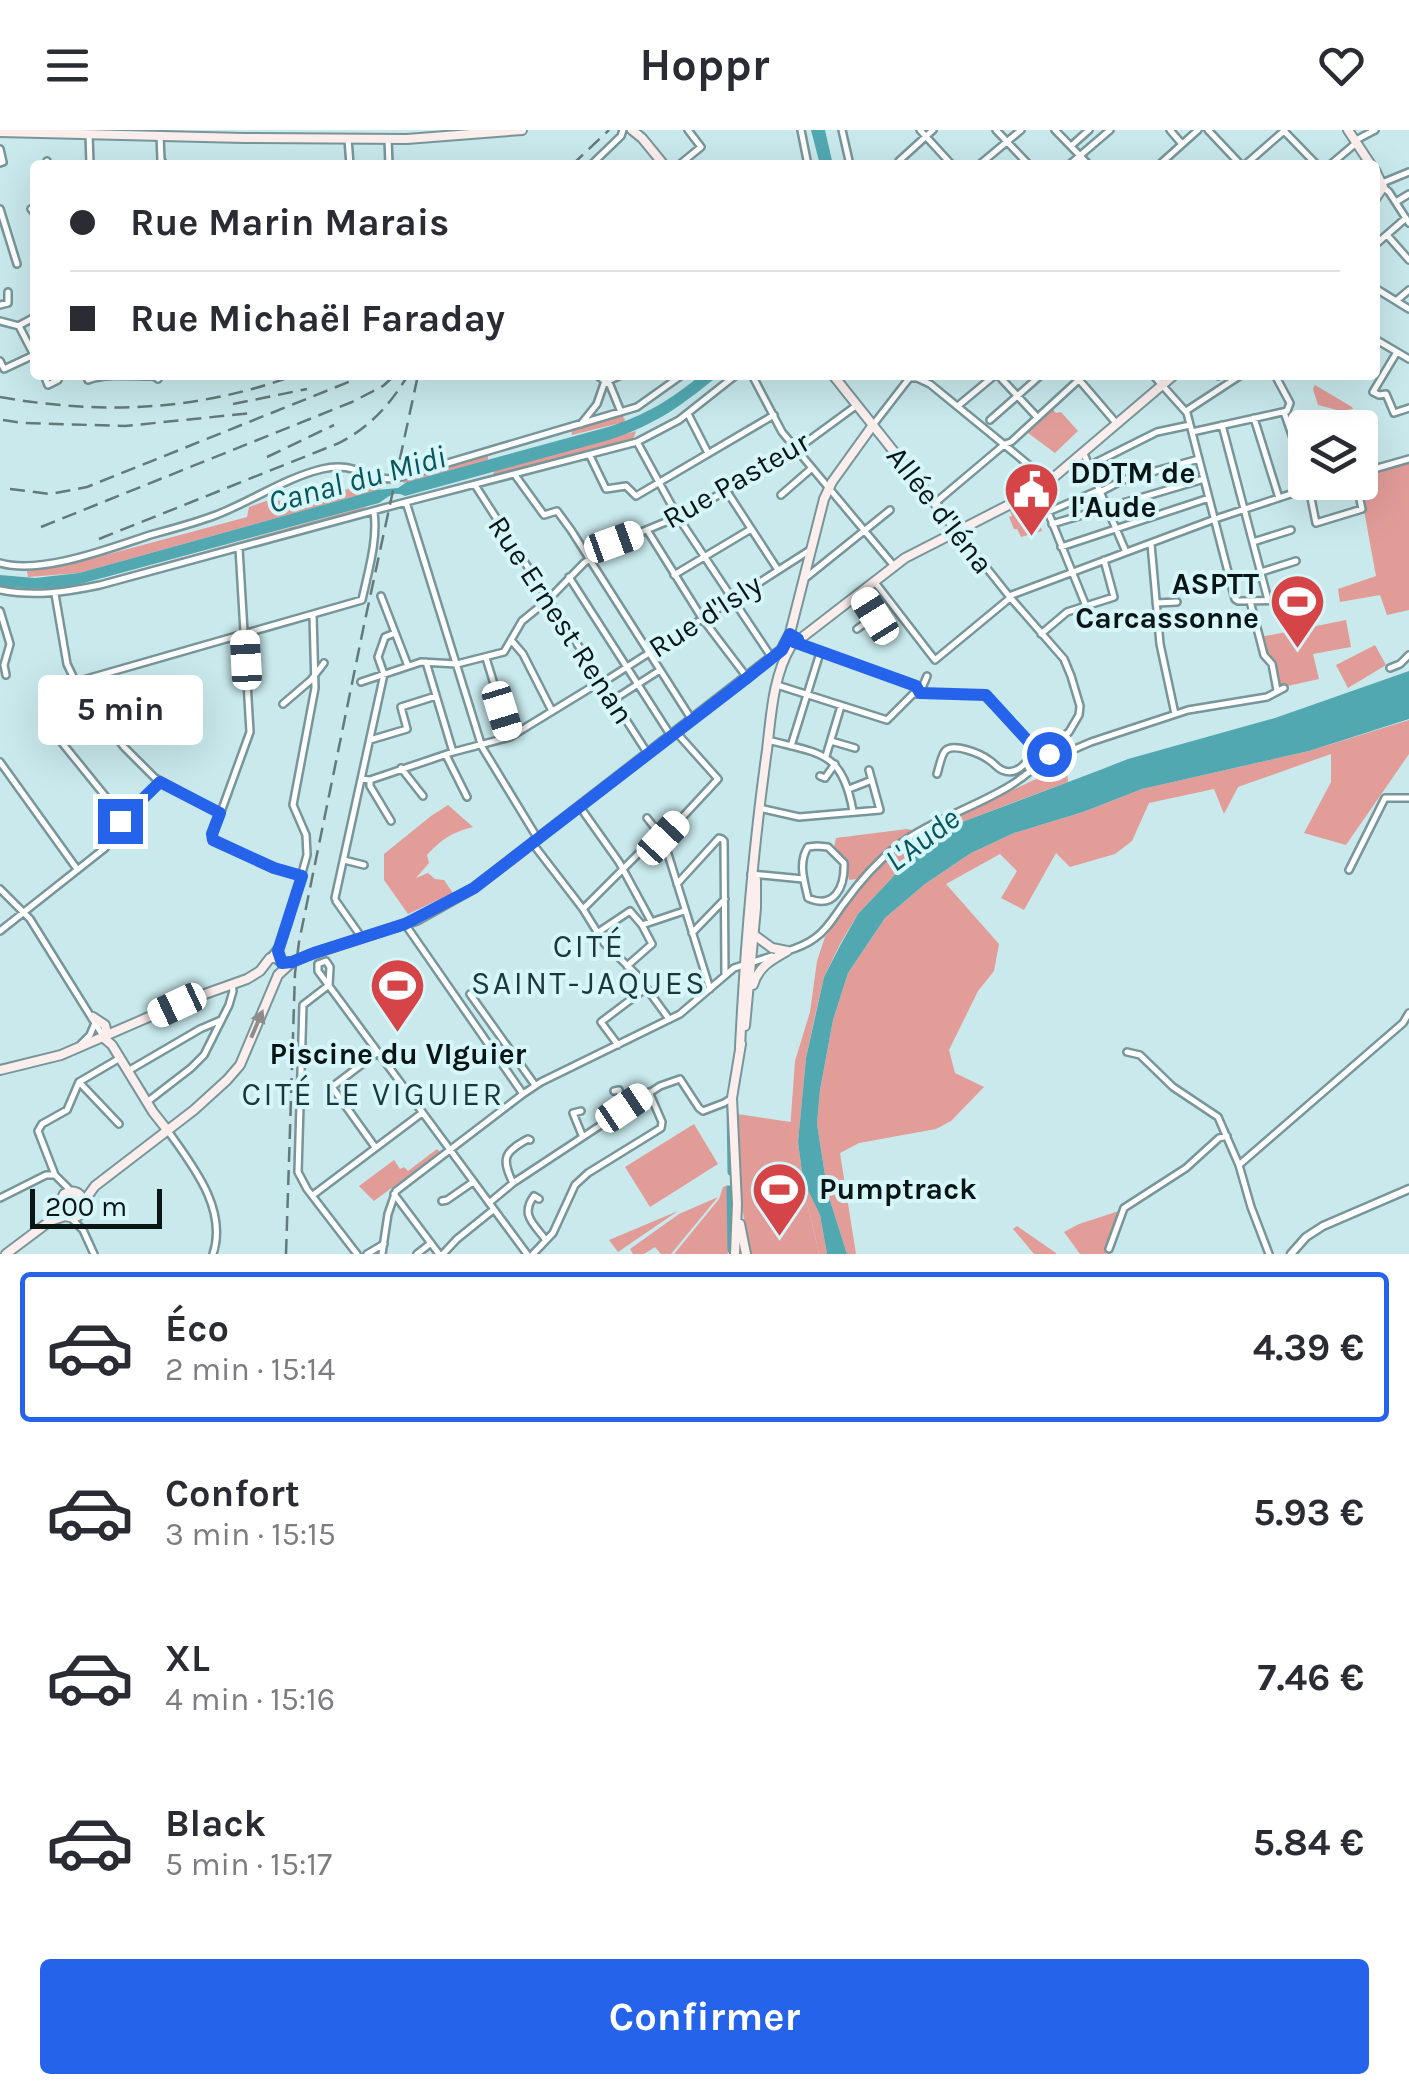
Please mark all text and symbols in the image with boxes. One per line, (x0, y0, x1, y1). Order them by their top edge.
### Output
icon: menu (40, 38, 95, 93)
icon: heart (1314, 38, 1369, 93)
text: Hoppr (640, 39, 769, 91)
text: Rue Marin Marais (130, 200, 449, 245)
text: Rue Michaël Faraday (130, 296, 505, 341)
map controls (1288, 410, 1378, 500)
button: layers (1288, 410, 1378, 500)
street label: Rue Pasteur (656, 423, 816, 537)
water label: Canal du Midi (264, 438, 450, 521)
street label: Allée d'Iéna (879, 439, 1001, 581)
place label: DDTM de l'Aude (1070, 455, 1195, 525)
public building icon: DDTM de l'Aude (1001, 460, 1061, 539)
street label: Rue Ernest Renan (480, 509, 642, 731)
car (581, 518, 647, 566)
street label: Rue d'Isly (642, 566, 768, 666)
place label: ASPTT Carcassonne (1075, 566, 1259, 636)
sports icon: ASPTT Carcassonne (1268, 571, 1328, 650)
car (846, 583, 904, 649)
car (229, 629, 263, 691)
callout: 5 min (38, 676, 202, 746)
car (479, 678, 525, 744)
text: 5 min (77, 691, 164, 728)
route start (1027, 732, 1072, 777)
route end (98, 799, 143, 844)
water label: L'Aude (878, 799, 967, 879)
car (632, 806, 694, 870)
district label: CITÉ SAINT-JAQUES (471, 926, 707, 1002)
sports icon: Piscine du VIguier (368, 956, 428, 1035)
car (143, 979, 211, 1031)
one-way arrow (249, 1009, 265, 1039)
place label: Piscine du VIguier (270, 1036, 527, 1072)
district label: CITÉ LE VIGUIER (241, 1074, 505, 1113)
car (591, 1079, 657, 1137)
sports icon: Pumptrack (750, 1159, 810, 1238)
place label: Pumptrack (819, 1171, 977, 1207)
scale bar (30, 1184, 162, 1228)
text: 200 m (45, 1190, 127, 1223)
icon: car (45, 1302, 135, 1392)
text: Éco (165, 1306, 229, 1351)
text: 4.39 € (1253, 1325, 1364, 1370)
text: 2 min · 15:14 (165, 1351, 335, 1388)
icon: car (45, 1467, 135, 1557)
text: Confort (165, 1471, 300, 1516)
text: 5.93 € (1253, 1490, 1364, 1535)
text: 3 min · 15:15 (165, 1516, 336, 1553)
icon: car (45, 1632, 135, 1722)
text: XL (165, 1636, 210, 1681)
text: 7.46 € (1258, 1655, 1364, 1700)
text: 4 min · 15:16 (165, 1681, 335, 1718)
icon: car (45, 1797, 135, 1887)
text: Black (165, 1801, 266, 1846)
text: 5.84 € (1253, 1820, 1364, 1865)
text: 5 min · 15:17 (165, 1846, 332, 1883)
button: Confirmer (40, 1959, 1369, 2074)

